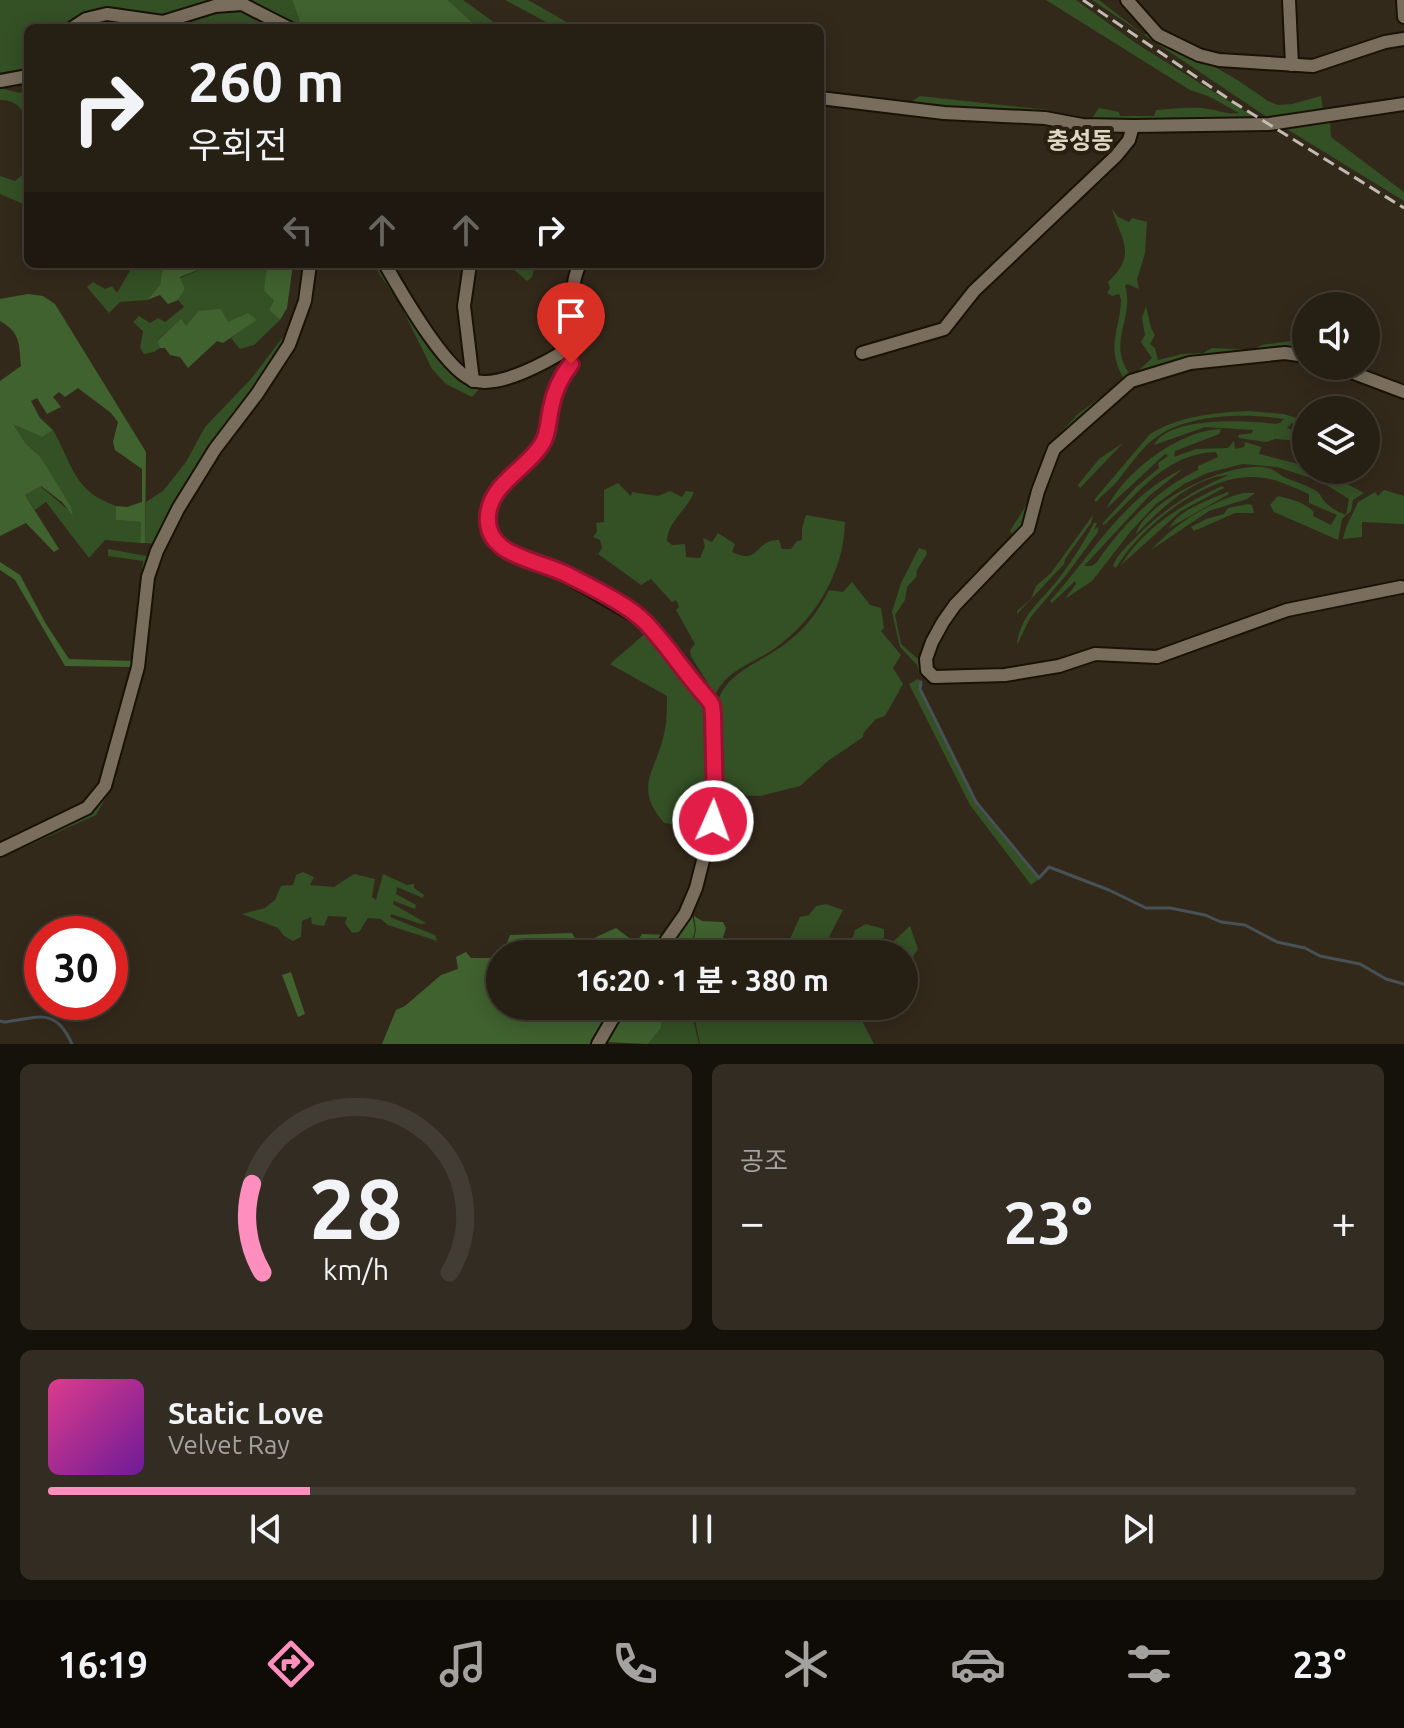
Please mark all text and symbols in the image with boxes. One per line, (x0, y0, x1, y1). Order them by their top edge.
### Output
text: 260 m (188, 50, 344, 113)
icon: right (56, 56, 160, 160)
text: 우회전 (188, 124, 287, 165)
district label: 충성동 (1047, 127, 1113, 154)
icon: left (276, 208, 320, 252)
icon: ahead (360, 208, 404, 252)
icon: ahead (444, 208, 488, 252)
icon: right (528, 208, 572, 252)
pin (537, 282, 605, 364)
map controls (1292, 292, 1380, 484)
button: sound (1292, 292, 1380, 380)
icon: arrive (549, 294, 593, 338)
button: layers (1292, 396, 1380, 484)
position arrow (671, 779, 755, 863)
speed limit sign: 30 (24, 916, 128, 1020)
text: 16:20 · 1 분 · 380 m (575, 963, 829, 997)
text: 공조 (740, 1146, 788, 1175)
text: 28 (309, 1161, 403, 1255)
text: 23° (1004, 1188, 1092, 1255)
text: − (740, 1197, 765, 1246)
text: + (1331, 1197, 1356, 1246)
text: km/h (323, 1253, 389, 1285)
text: Static Love (168, 1396, 324, 1430)
text: Velvet Ray (168, 1430, 290, 1459)
icon: previous (244, 1507, 288, 1551)
icon: pause (680, 1507, 724, 1551)
icon: next (1116, 1507, 1160, 1551)
icon: directions (263, 1636, 319, 1692)
icon: music (435, 1636, 491, 1692)
icon: phone (607, 1636, 663, 1692)
icon: climate (778, 1636, 834, 1692)
icon: car (950, 1636, 1006, 1692)
icon: filters (1121, 1636, 1177, 1692)
text: 16:19 (58, 1644, 148, 1685)
text: 23° (1293, 1644, 1346, 1685)

